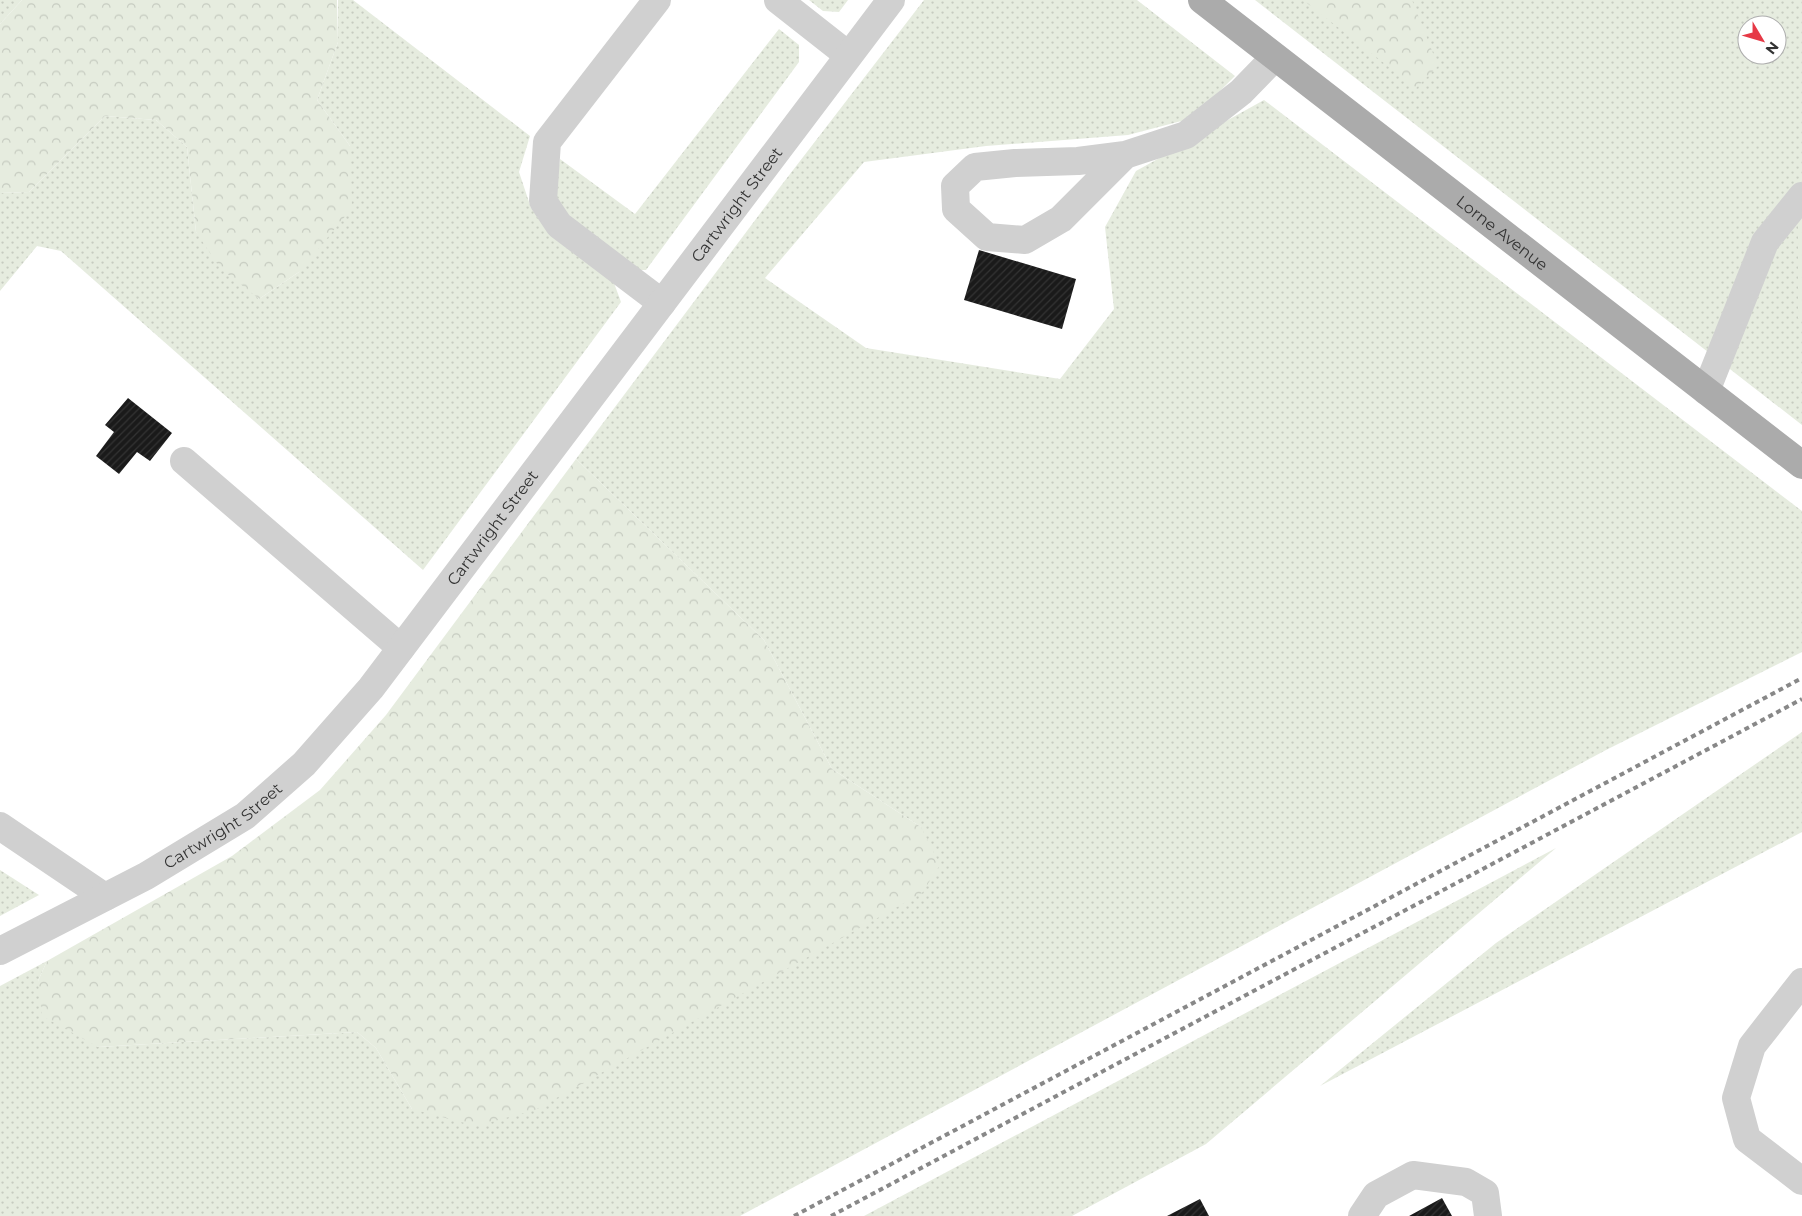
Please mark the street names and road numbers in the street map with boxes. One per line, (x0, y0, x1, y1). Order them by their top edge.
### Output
street label: Cartwright Street (687, 143, 786, 266)
street label: Lorne Avenue (1453, 191, 1552, 274)
street label: Cartwright Street (443, 466, 542, 589)
street label: Cartwright Street (160, 778, 286, 873)

